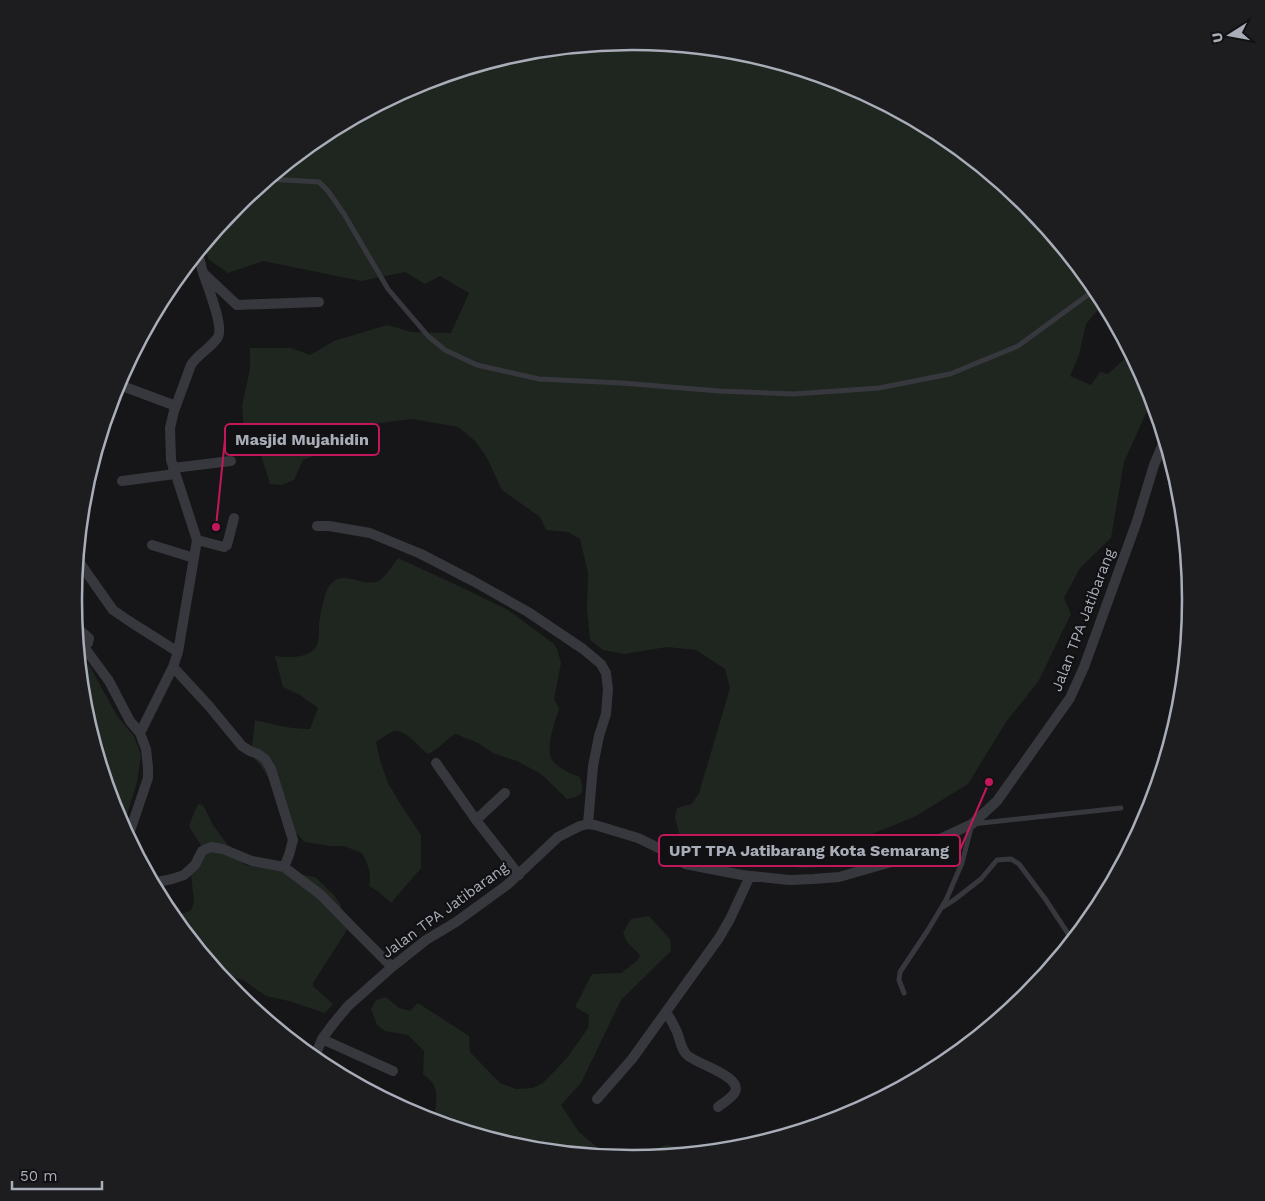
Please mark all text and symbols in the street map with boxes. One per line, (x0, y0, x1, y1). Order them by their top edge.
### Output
north arrow (1205, 10, 1255, 60)
text: U (1208, 31, 1226, 44)
callout: Masjid Mujahidin (225, 424, 379, 455)
text: Masjid Mujahidin (235, 430, 369, 449)
street label: Jalan TPA Jatibarang (1047, 546, 1119, 694)
callout: UPT TPA Jatibarang Kota Semarang (659, 835, 960, 866)
text: UPT TPA Jatibarang Kota Semarang (669, 841, 949, 860)
street label: Jalan TPA Jatibarang (378, 858, 512, 962)
scale bar (12, 1158, 102, 1190)
text: 50 m (20, 1167, 57, 1185)

